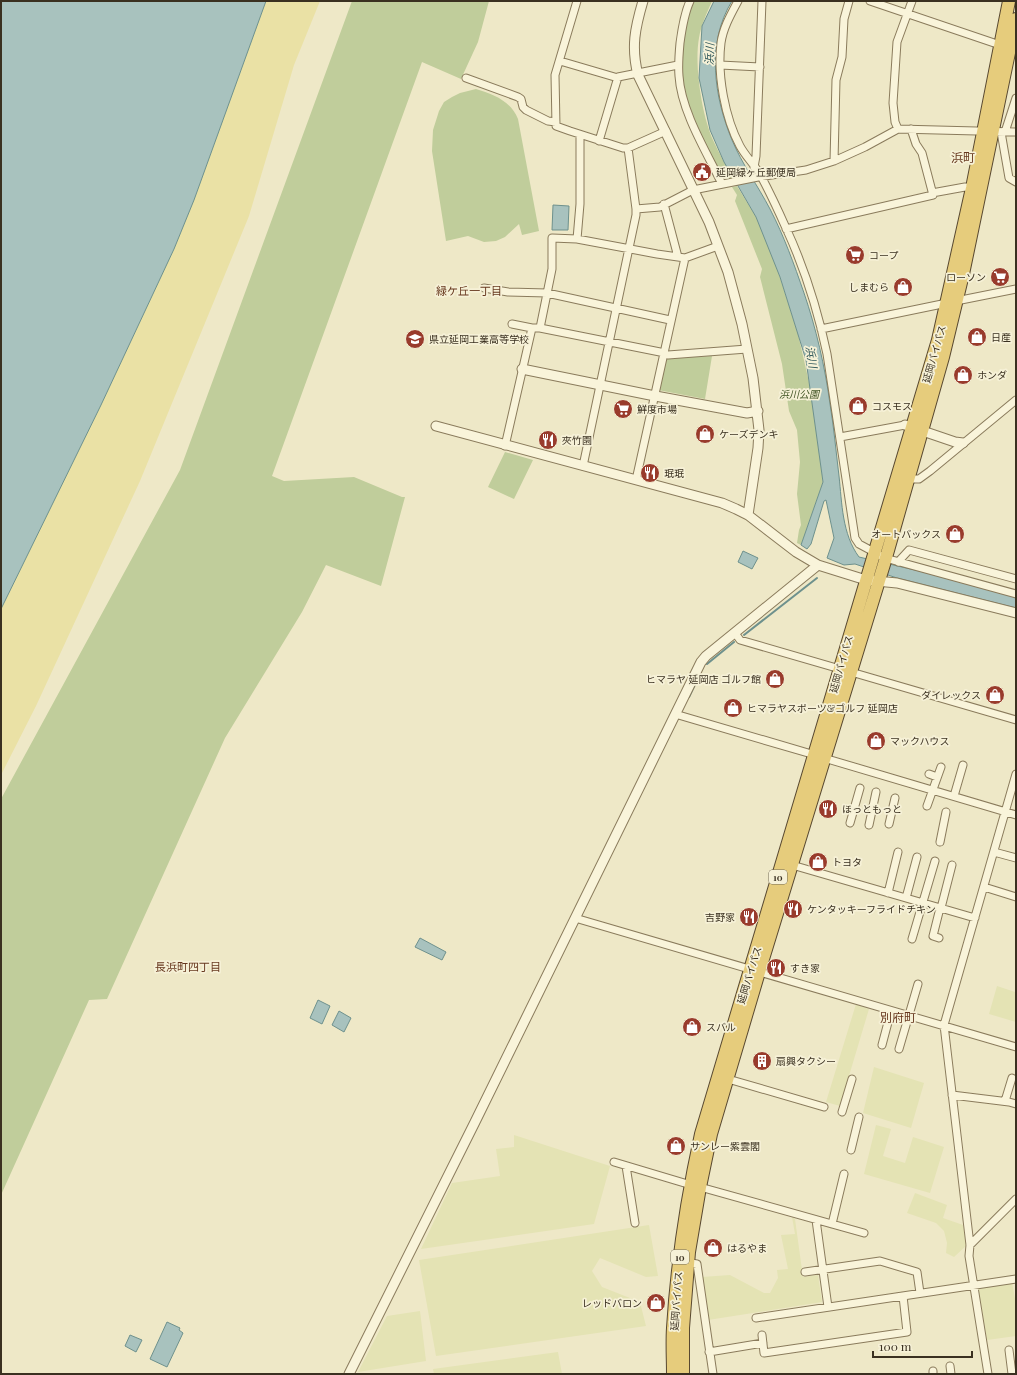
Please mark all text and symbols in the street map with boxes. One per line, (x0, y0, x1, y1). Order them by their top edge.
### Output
water label: 浜川 (701, 42, 717, 65)
district label: 浜町 (951, 149, 975, 165)
public building icon: 延岡緑ヶ丘郵便局 (691, 161, 713, 183)
place label: 延岡緑ヶ丘郵便局 (716, 165, 796, 179)
supermarket icon: コープ (844, 244, 866, 266)
place label: コープ (869, 248, 898, 262)
supermarket icon: ローソン (989, 266, 1011, 288)
place label: ローソン (946, 270, 986, 284)
shop icon: しまむら (892, 276, 914, 298)
place label: しまむら (849, 280, 889, 294)
district label: 緑ケ丘一丁目 (436, 283, 502, 298)
street label: 延岡バイパス (919, 323, 949, 385)
shop icon: 日産 (966, 326, 988, 348)
school or university icon: 県立延岡工業高等学校 (404, 328, 426, 350)
place label: 日産 (991, 330, 1011, 344)
place label: 県立延岡工業高等学校 (429, 332, 529, 346)
water label: 浜川 (803, 345, 821, 370)
shop icon: ホンダ (952, 364, 974, 386)
place label: ホンダ (977, 368, 1007, 382)
park label: 浜川公園 (779, 387, 821, 401)
shop icon: コスモス (847, 395, 869, 417)
supermarket icon: 鮮度市場 (612, 398, 634, 420)
place label: コスモス (872, 399, 912, 413)
place label: 鮮度市場 (637, 402, 677, 416)
shop icon: ケーズデンキ (694, 423, 716, 445)
place label: ケーズデンキ (719, 427, 779, 441)
restaurant icon: 夾竹園 (537, 429, 559, 451)
place label: 夾竹園 (562, 433, 592, 447)
restaurant icon: 珉珉 (639, 462, 661, 484)
place label: 珉珉 (664, 466, 684, 480)
shop icon: オートバックス (944, 523, 966, 545)
place label: オートバックス (871, 527, 941, 541)
street label: 延岡バイパス (826, 633, 856, 695)
shop icon: ヒマラヤ 延岡店 ゴルフ館 (764, 668, 786, 690)
place label: ヒマラヤ 延岡店 ゴルフ館 (646, 672, 761, 686)
shop icon: ダイレックス (984, 684, 1006, 706)
place label: ダイレックス (921, 688, 981, 702)
shop icon: ヒマラヤスポーツ&ゴルフ 延岡店 (722, 697, 744, 719)
place label: ヒマラヤスポーツ&ゴルフ 延岡店 (747, 701, 898, 715)
shop icon: マックハウス (865, 730, 887, 752)
place label: マックハウス (890, 734, 950, 748)
restaurant icon: ほっともっと (817, 798, 839, 820)
place label: ほっともっと (842, 802, 902, 816)
shop icon: トヨタ (807, 851, 829, 873)
place label: トヨタ (832, 855, 862, 869)
road number: 10 (769, 870, 787, 884)
restaurant icon: ケンタッキーフライドチキン (782, 898, 804, 920)
place label: ケンタッキーフライドチキン (807, 902, 936, 916)
restaurant icon: 吉野家 (738, 906, 760, 928)
place label: 吉野家 (705, 910, 735, 924)
street label: 延岡バイパス (734, 944, 764, 1006)
restaurant icon: すき家 (765, 957, 787, 979)
district label: 長浜町四丁目 (155, 959, 221, 974)
place label: すき家 (790, 961, 820, 975)
district label: 別府町 (880, 1009, 916, 1025)
shop icon: スバル (681, 1016, 703, 1038)
place label: スバル (706, 1020, 736, 1034)
building icon: 扇興タクシー (751, 1050, 773, 1072)
place label: 扇興タクシー (776, 1054, 836, 1068)
shop icon: サンレー紫雲閣 (665, 1135, 687, 1157)
place label: サンレー紫雲閣 (690, 1139, 760, 1153)
shop icon: はるやま (702, 1237, 724, 1259)
place label: はるやま (727, 1241, 767, 1255)
road number: 10 (671, 1250, 689, 1264)
street label: 延岡バイパス (667, 1271, 685, 1331)
shop icon: レッドバロン (645, 1292, 667, 1314)
place label: レッドバロン (582, 1296, 642, 1310)
scale bar (873, 1333, 972, 1359)
text: 100 m (879, 1338, 912, 1354)

